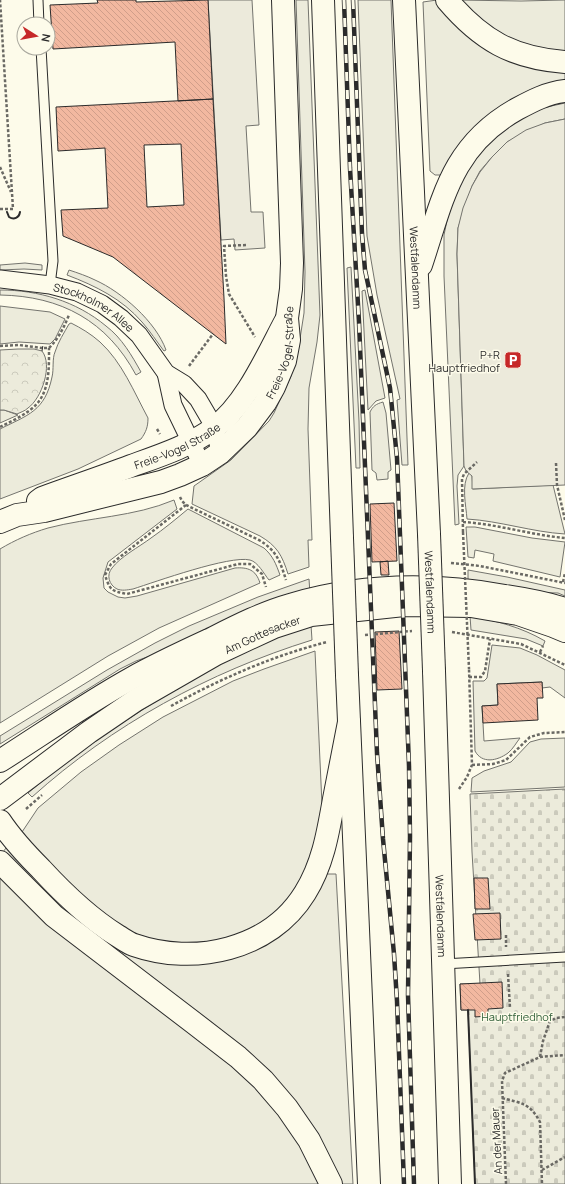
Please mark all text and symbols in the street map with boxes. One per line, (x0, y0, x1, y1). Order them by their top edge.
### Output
north arrow (16, 16, 56, 56)
text: N (38, 33, 54, 43)
street label: Westfalendamm (407, 226, 426, 309)
street label: Stockholmer Allee (52, 279, 138, 335)
street label: Freie-Vogel-Straße (262, 304, 296, 401)
place label: P+R Hauptfriedhof (429, 347, 500, 375)
parking icon: P+R Hauptfriedhof (503, 350, 523, 370)
street label: Freie-Vogel Straße (132, 418, 223, 472)
street label: Westfalendamm (422, 550, 440, 634)
street label: Am Gottesacker (222, 612, 302, 657)
street label: Westfalendamm (433, 874, 450, 958)
park label: Hauptfriedhof (481, 1009, 553, 1024)
street label: An der Mauer (487, 1107, 505, 1175)

